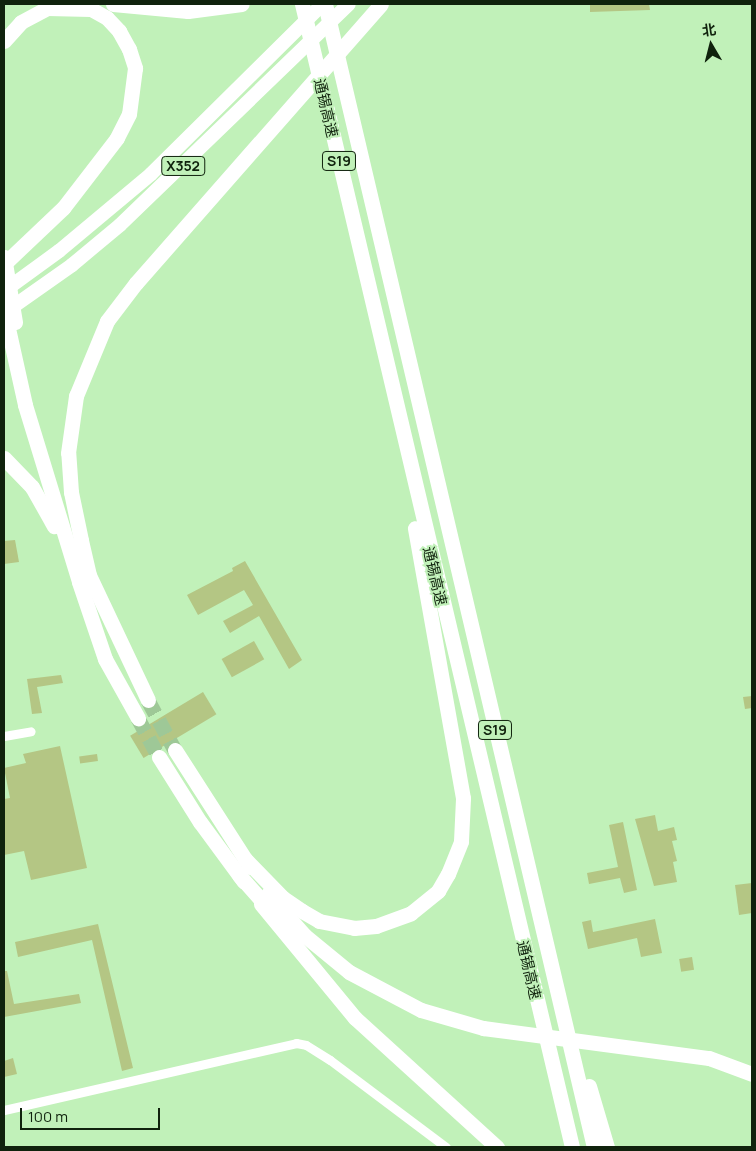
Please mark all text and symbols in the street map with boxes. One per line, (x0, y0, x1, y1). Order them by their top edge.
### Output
text: 北 (701, 19, 717, 40)
north arrow (686, 20, 736, 70)
street label: 通锡高速 (310, 77, 342, 139)
road number: S19 (322, 150, 356, 172)
road number: X352 (160, 154, 206, 178)
street label: 通锡高速 (419, 545, 451, 607)
road number: S19 (478, 718, 512, 742)
street label: 通锡高速 (513, 939, 545, 1001)
scale bar (22, 1098, 162, 1130)
text: 100 m (28, 1106, 68, 1127)

